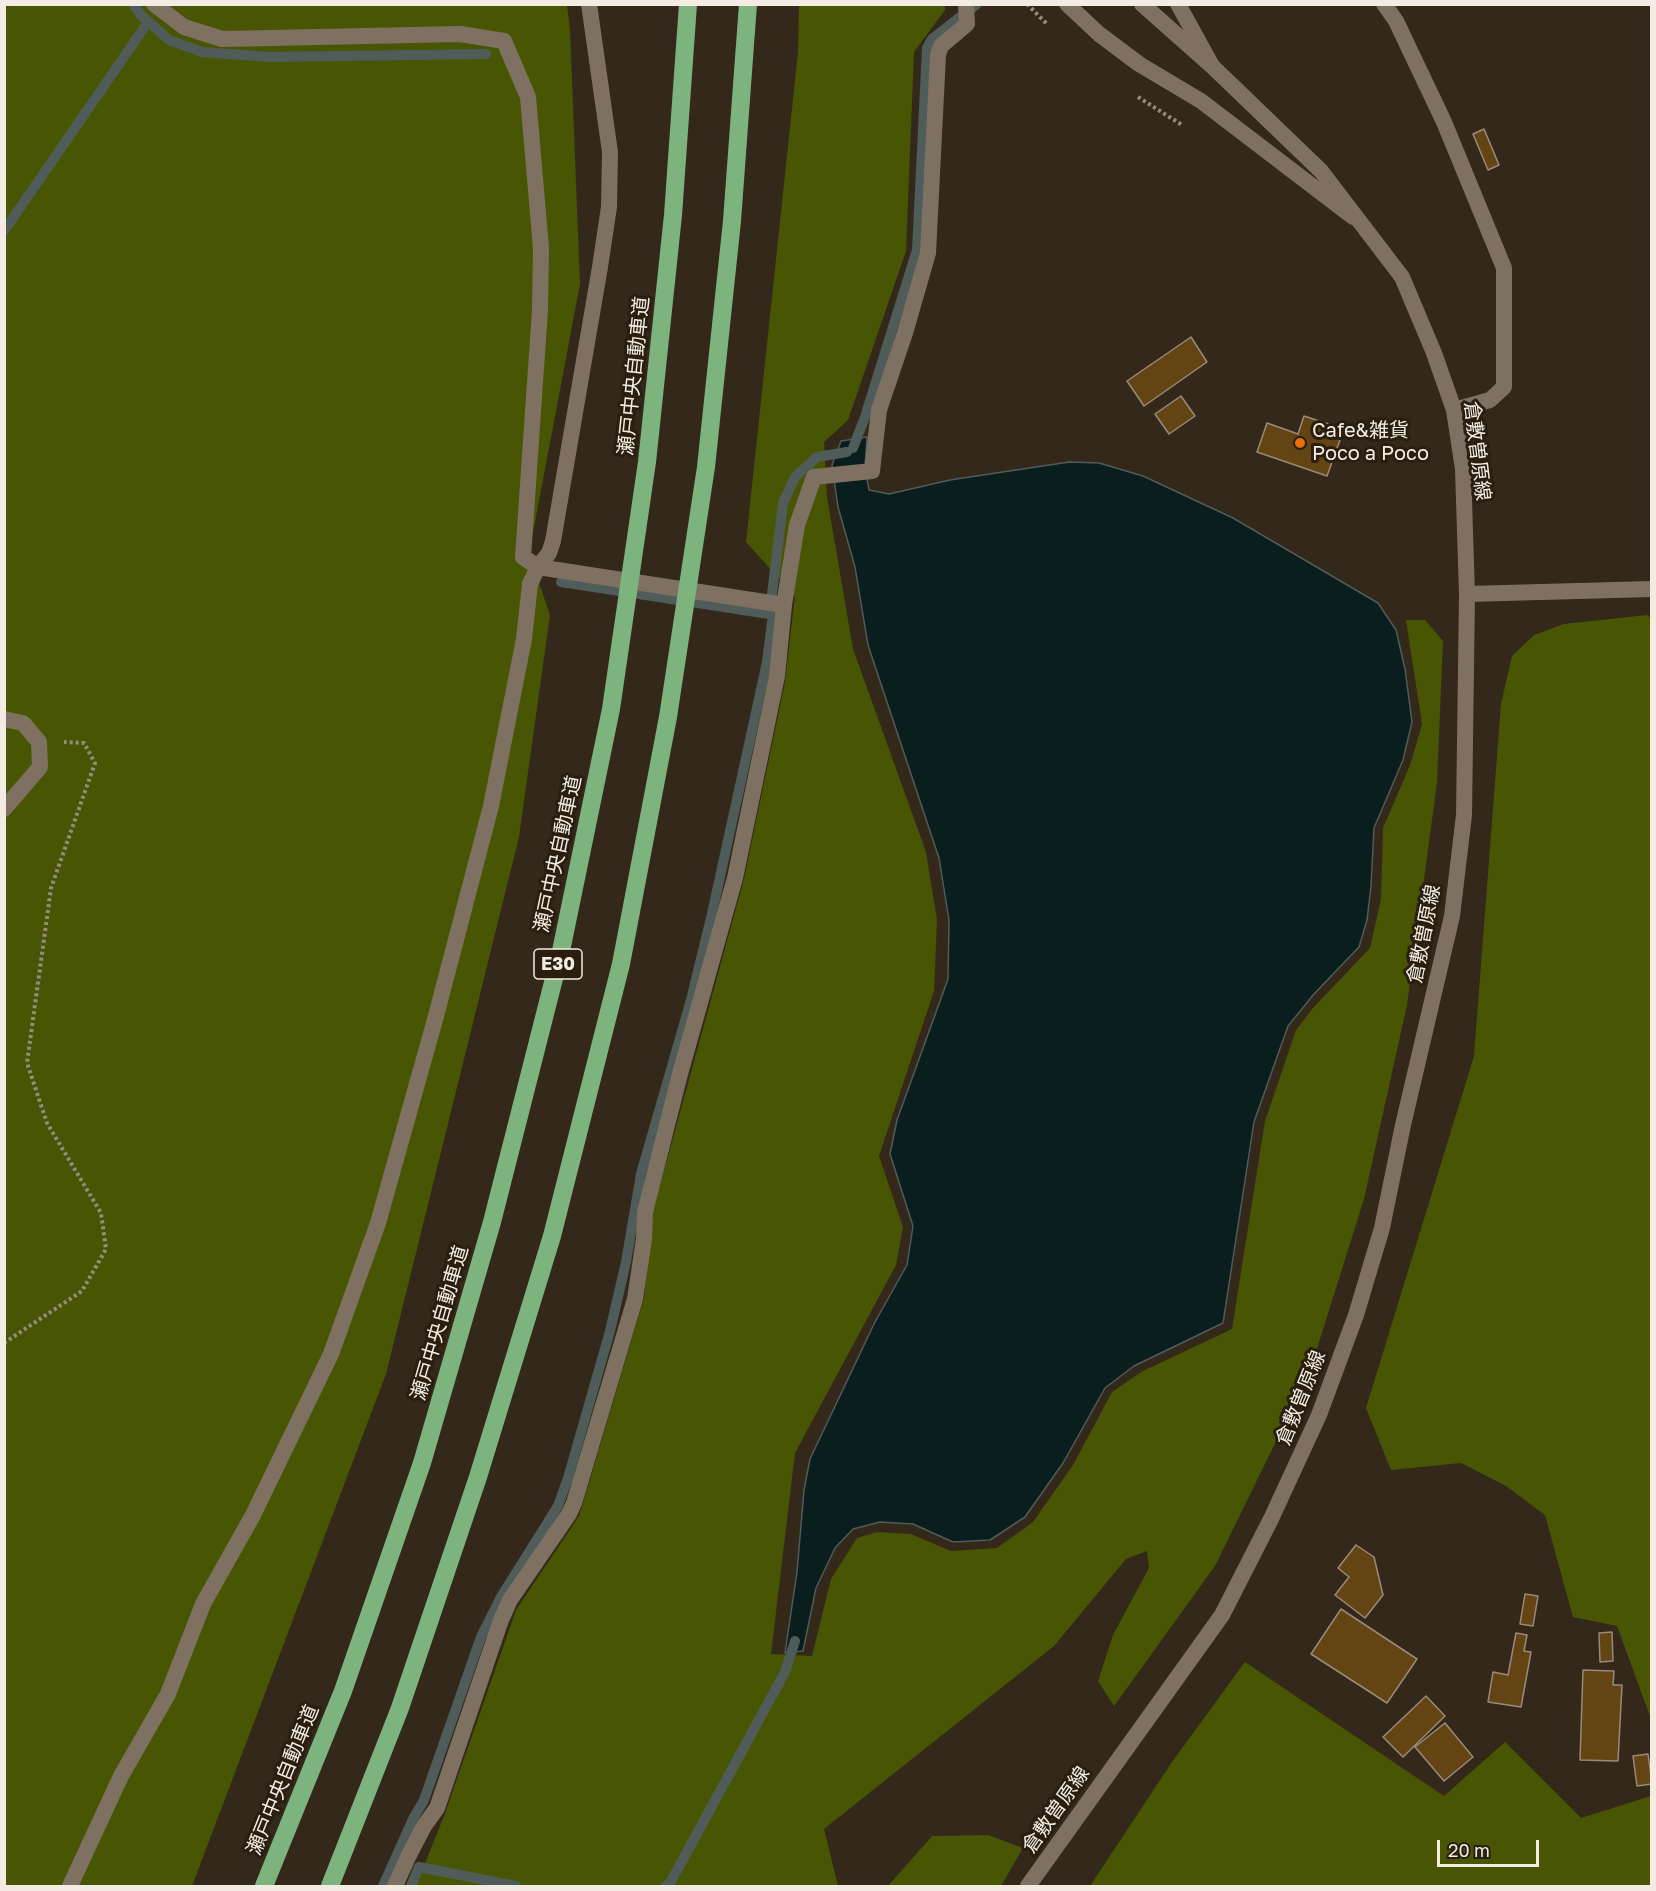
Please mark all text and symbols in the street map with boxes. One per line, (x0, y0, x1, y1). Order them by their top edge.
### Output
street label: 瀬戸中央自動車道 (614, 295, 654, 457)
street label: 倉敷曽原線 (1459, 400, 1495, 502)
place label: Cafe&雑貨 Poco a Poco (1312, 419, 1429, 466)
marker: Cafe&雑貨 Poco a Poco (1293, 436, 1307, 450)
street label: 瀬戸中央自動車道 (530, 773, 586, 935)
street label: 倉敷曽原線 (1403, 883, 1445, 985)
road number: E30 (534, 949, 582, 979)
street label: 瀬戸中央自動車道 (406, 1243, 474, 1403)
street label: 倉敷曽原線 (1271, 1347, 1331, 1449)
street label: 瀬戸中央自動車道 (242, 1701, 324, 1859)
street label: 倉敷曽原線 (1017, 1762, 1095, 1858)
scale bar (1440, 1828, 1542, 1866)
text: 20 m (1448, 1839, 1490, 1861)

